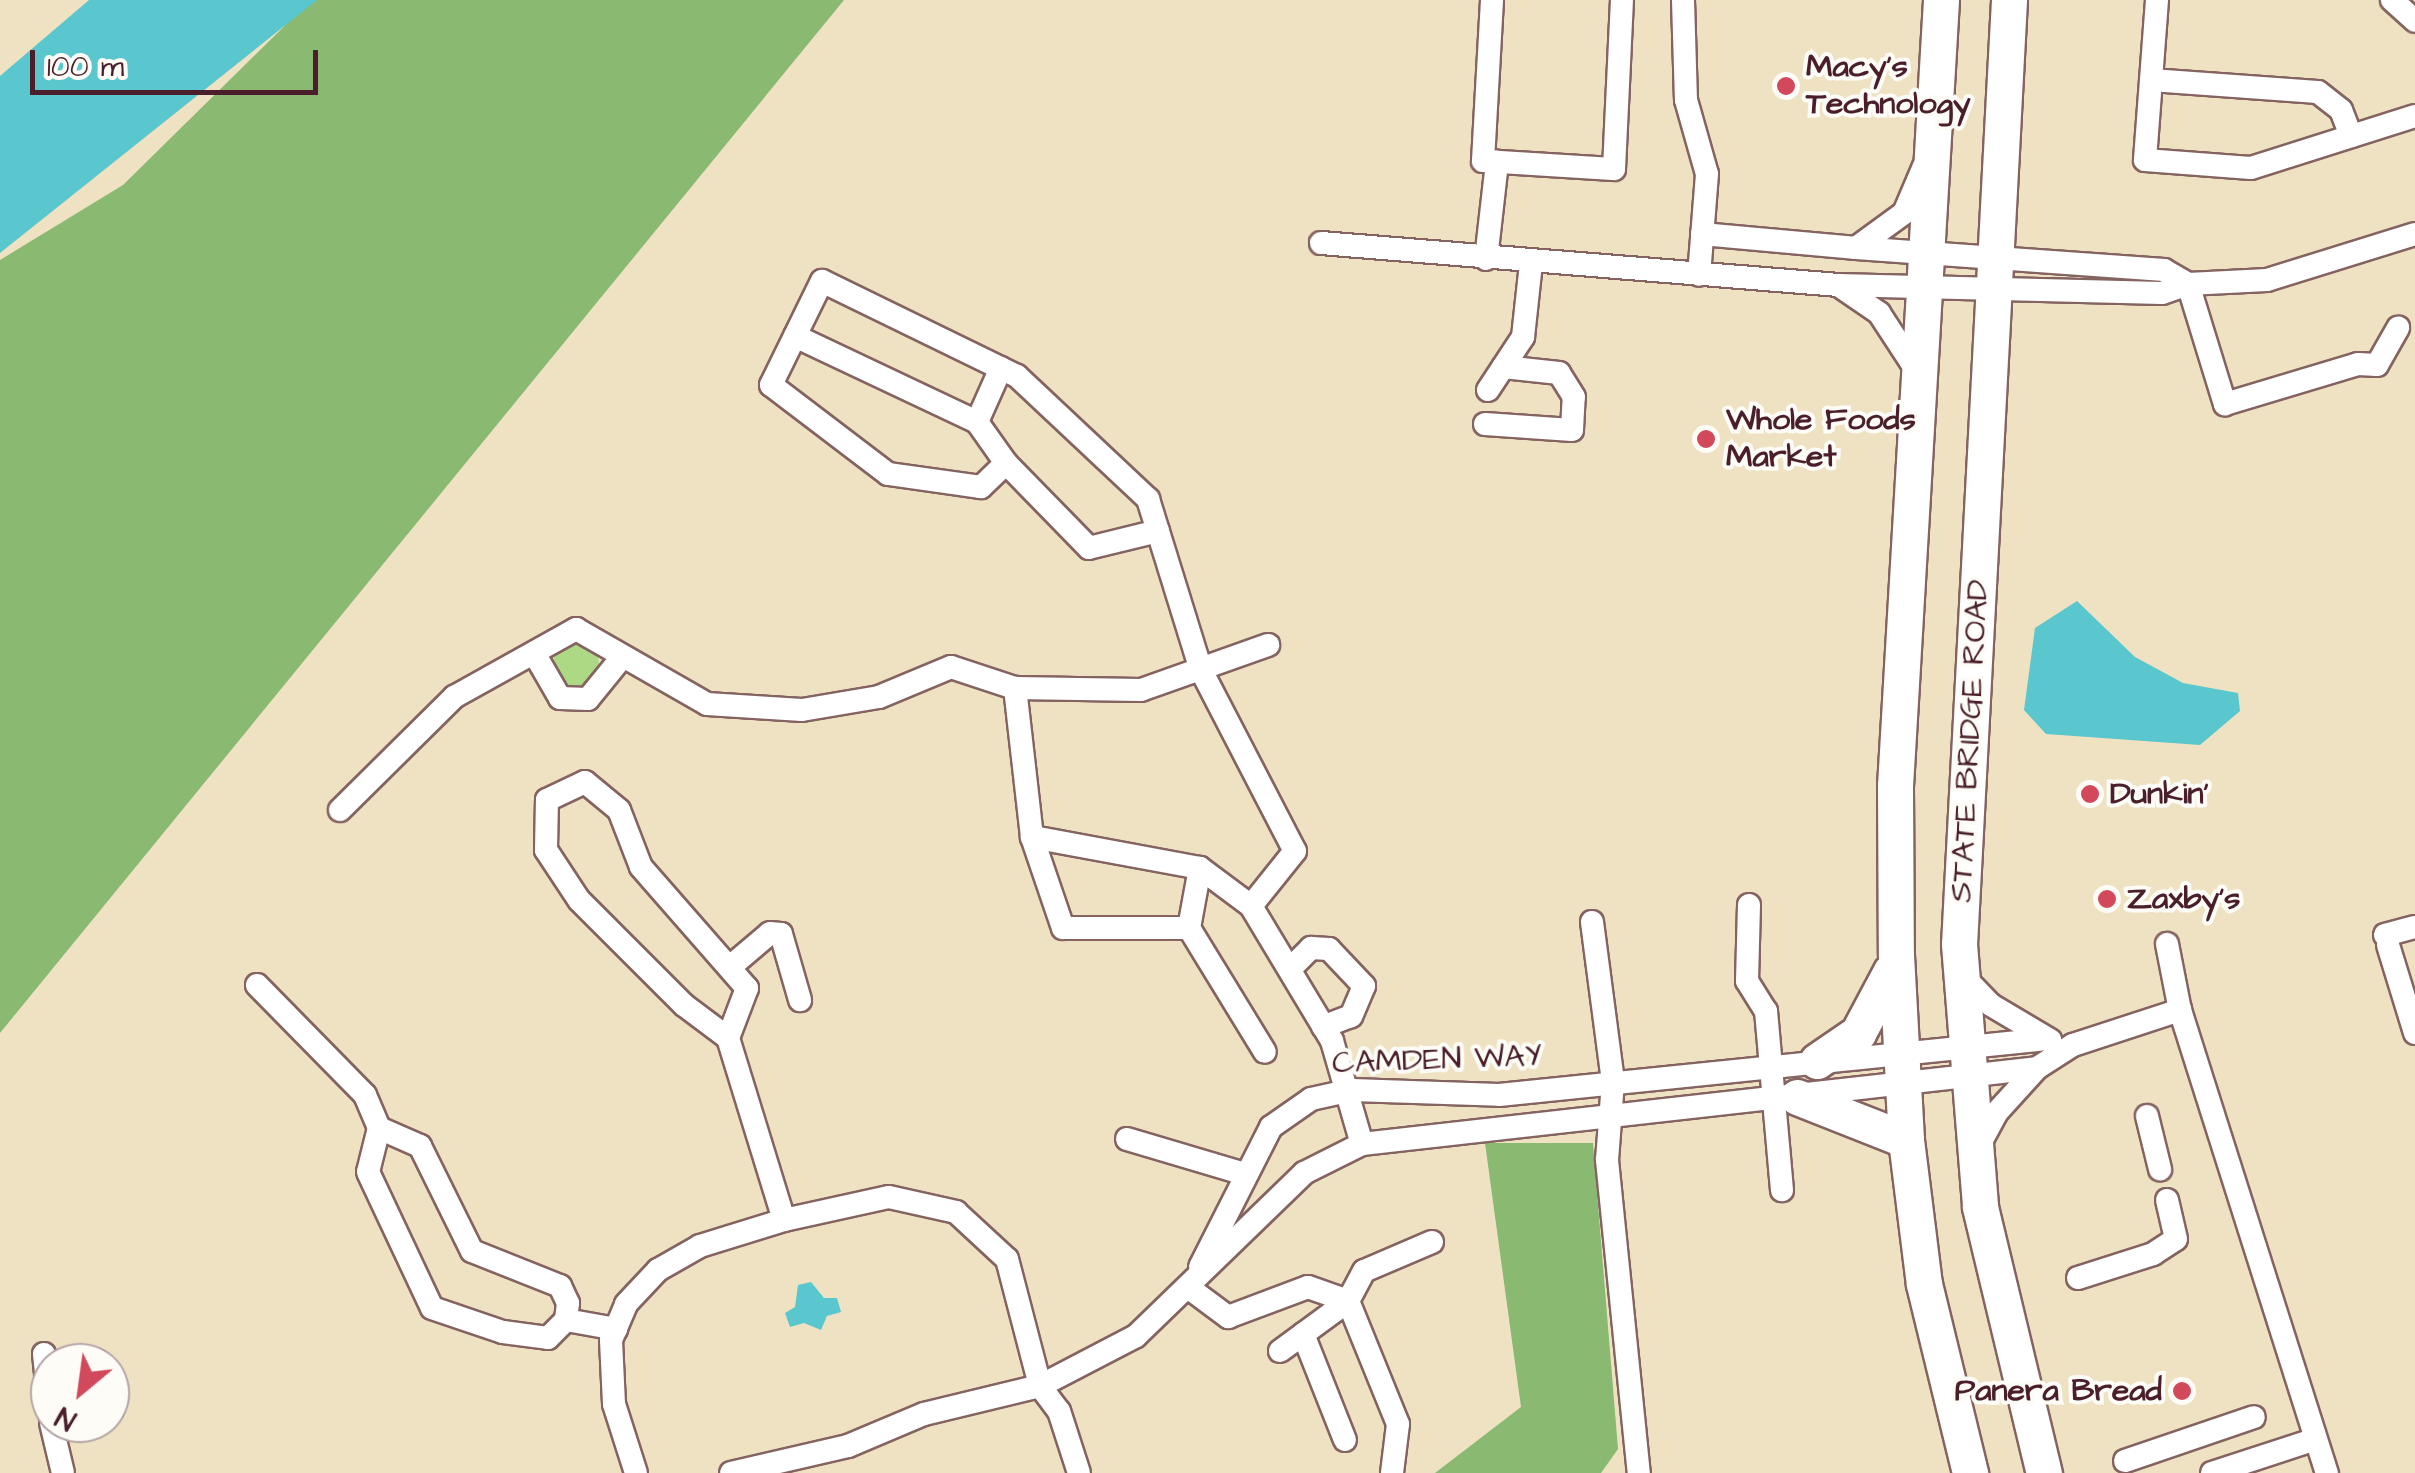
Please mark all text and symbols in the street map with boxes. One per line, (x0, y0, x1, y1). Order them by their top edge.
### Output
scale bar (35, 30, 322, 92)
text: 100 m (47, 46, 124, 88)
place label: Macy's Technology (1806, 49, 1970, 124)
marker: Macy's Technology (1775, 75, 1797, 97)
place label: Whole Foods Market (1726, 402, 1916, 477)
marker: Whole Foods Market (1695, 428, 1717, 450)
street label: STATE BRIDGE ROAD (1942, 579, 1998, 903)
place label: Dunkin' (2110, 775, 2209, 813)
marker: Dunkin' (2079, 783, 2101, 805)
place label: Zaxby's (2127, 880, 2240, 918)
marker: Zaxby's (2096, 888, 2118, 910)
street label: CAMDEN WAY (1331, 1037, 1543, 1083)
north arrow (30, 1343, 130, 1443)
place label: Panera Bread (1955, 1372, 2162, 1410)
marker: Panera Bread (2171, 1380, 2193, 1402)
text: N (49, 1397, 83, 1439)

